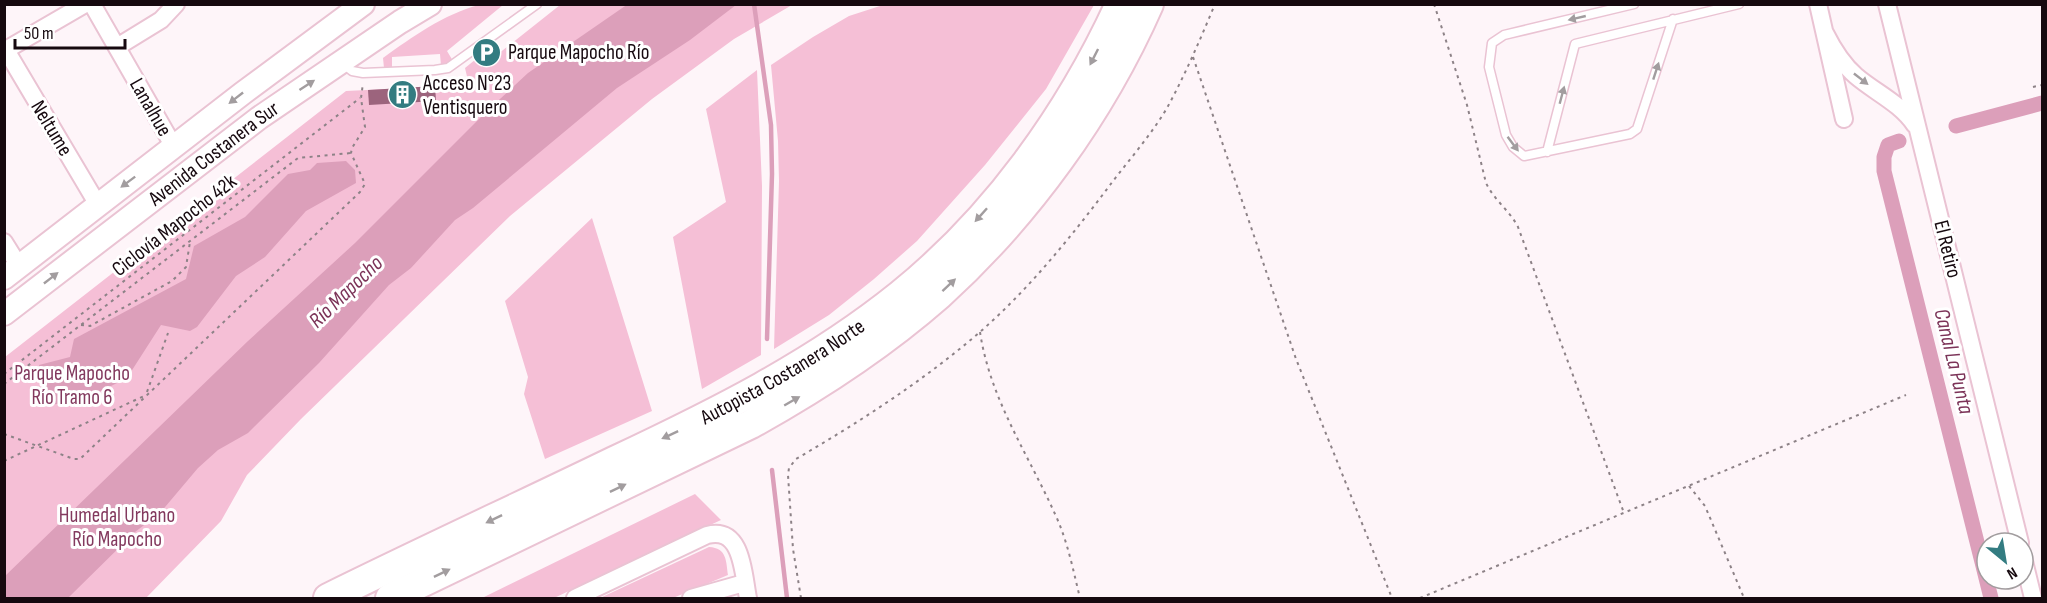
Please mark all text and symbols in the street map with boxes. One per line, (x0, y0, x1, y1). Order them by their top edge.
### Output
scale bar (15, 12, 124, 50)
one-way arrow (1567, 13, 1586, 23)
text: 50 m (24, 23, 54, 44)
parking icon: Parque Mapocho Río (471, 36, 503, 68)
place label: Parque Mapocho Río (508, 40, 649, 65)
one-way arrow (1089, 49, 1099, 66)
one-way arrow (1652, 62, 1662, 80)
place label: Acceso N°23 Ventisquero (422, 71, 511, 120)
one-way arrow (1853, 72, 1868, 84)
street label: Lanalhue (124, 74, 177, 141)
one-way arrow (298, 79, 314, 91)
building icon: Acceso N°23 Ventisquero (386, 79, 418, 111)
one-way arrow (1557, 86, 1567, 104)
one-way arrow (229, 91, 244, 103)
street label: Neltume (25, 96, 78, 160)
street label: Avenida Costanera Sur (143, 96, 284, 212)
one-way arrow (1507, 136, 1519, 152)
street label: Ciclovía Mapocho 42k (107, 169, 242, 282)
one-way arrow (120, 176, 135, 188)
one-way arrow (975, 207, 988, 222)
street label: El Retiro (1928, 218, 1967, 281)
water label: Río Mapocho (303, 250, 389, 334)
one-way arrow (43, 273, 58, 285)
one-way arrow (941, 278, 956, 292)
water label: Canal La Punta (1927, 306, 1980, 417)
street label: Autopista Costanera Norte (696, 314, 870, 430)
park label: Parque Mapocho Río Tramo 6 (14, 361, 130, 410)
one-way arrow (784, 396, 801, 406)
one-way arrow (661, 431, 678, 440)
one-way arrow (610, 484, 627, 493)
park label: Humedal Urbano Río Mapocho (59, 503, 175, 552)
one-way arrow (485, 514, 502, 523)
north arrow (1975, 531, 2035, 591)
text: N (2003, 562, 2020, 583)
one-way arrow (434, 569, 451, 578)

